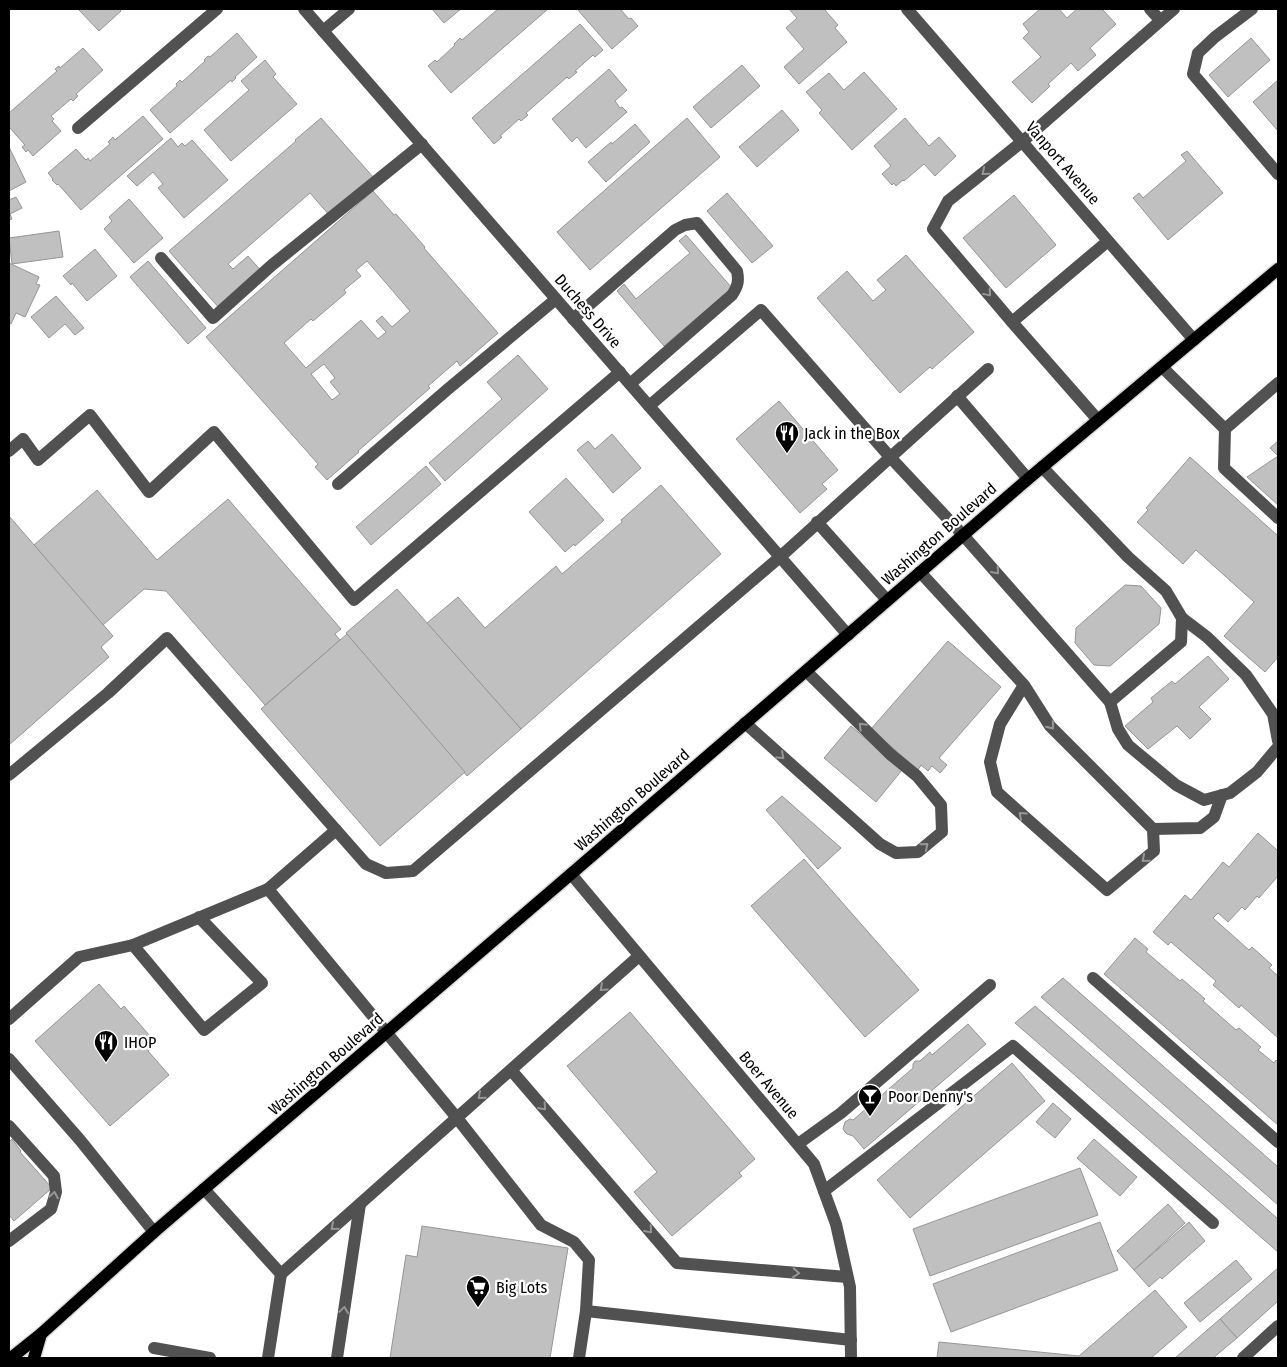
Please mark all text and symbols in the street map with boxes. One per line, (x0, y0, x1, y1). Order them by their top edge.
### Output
street label: Vanport Avenue (1022, 118, 1104, 208)
one-way arrow (982, 166, 991, 174)
street label: Duchess Drive (551, 270, 625, 352)
one-way arrow (982, 287, 990, 296)
restaurant icon: Jack in the Box (774, 420, 800, 454)
place label: Jack in the Box (804, 424, 900, 443)
street label: Washington Boulevard (878, 479, 1000, 589)
one-way arrow (990, 566, 999, 575)
one-way arrow (1045, 720, 1054, 729)
one-way arrow (858, 723, 867, 732)
street label: Washington Boulevard (571, 745, 693, 855)
one-way arrow (776, 750, 785, 759)
one-way arrow (1018, 811, 1027, 820)
one-way arrow (919, 843, 928, 852)
one-way arrow (1141, 853, 1150, 862)
one-way arrow (600, 983, 609, 991)
street label: Washington Boulevard (265, 1009, 387, 1119)
restaurant icon: IHOP (93, 1029, 119, 1063)
place label: IHOP (124, 1033, 156, 1052)
street label: Boer Avenue (735, 1047, 803, 1123)
bar icon: Poor Denny's (857, 1083, 883, 1117)
place label: Poor Denny's (888, 1087, 973, 1106)
one-way arrow (478, 1090, 487, 1099)
one-way arrow (537, 1101, 546, 1110)
one-way arrow (48, 1191, 58, 1200)
one-way arrow (330, 1221, 339, 1230)
one-way arrow (643, 1224, 652, 1233)
one-way arrow (792, 1267, 800, 1278)
supermarket icon: Big Lots (465, 1274, 491, 1308)
place label: Big Lots (496, 1278, 547, 1297)
one-way arrow (339, 1306, 349, 1314)

